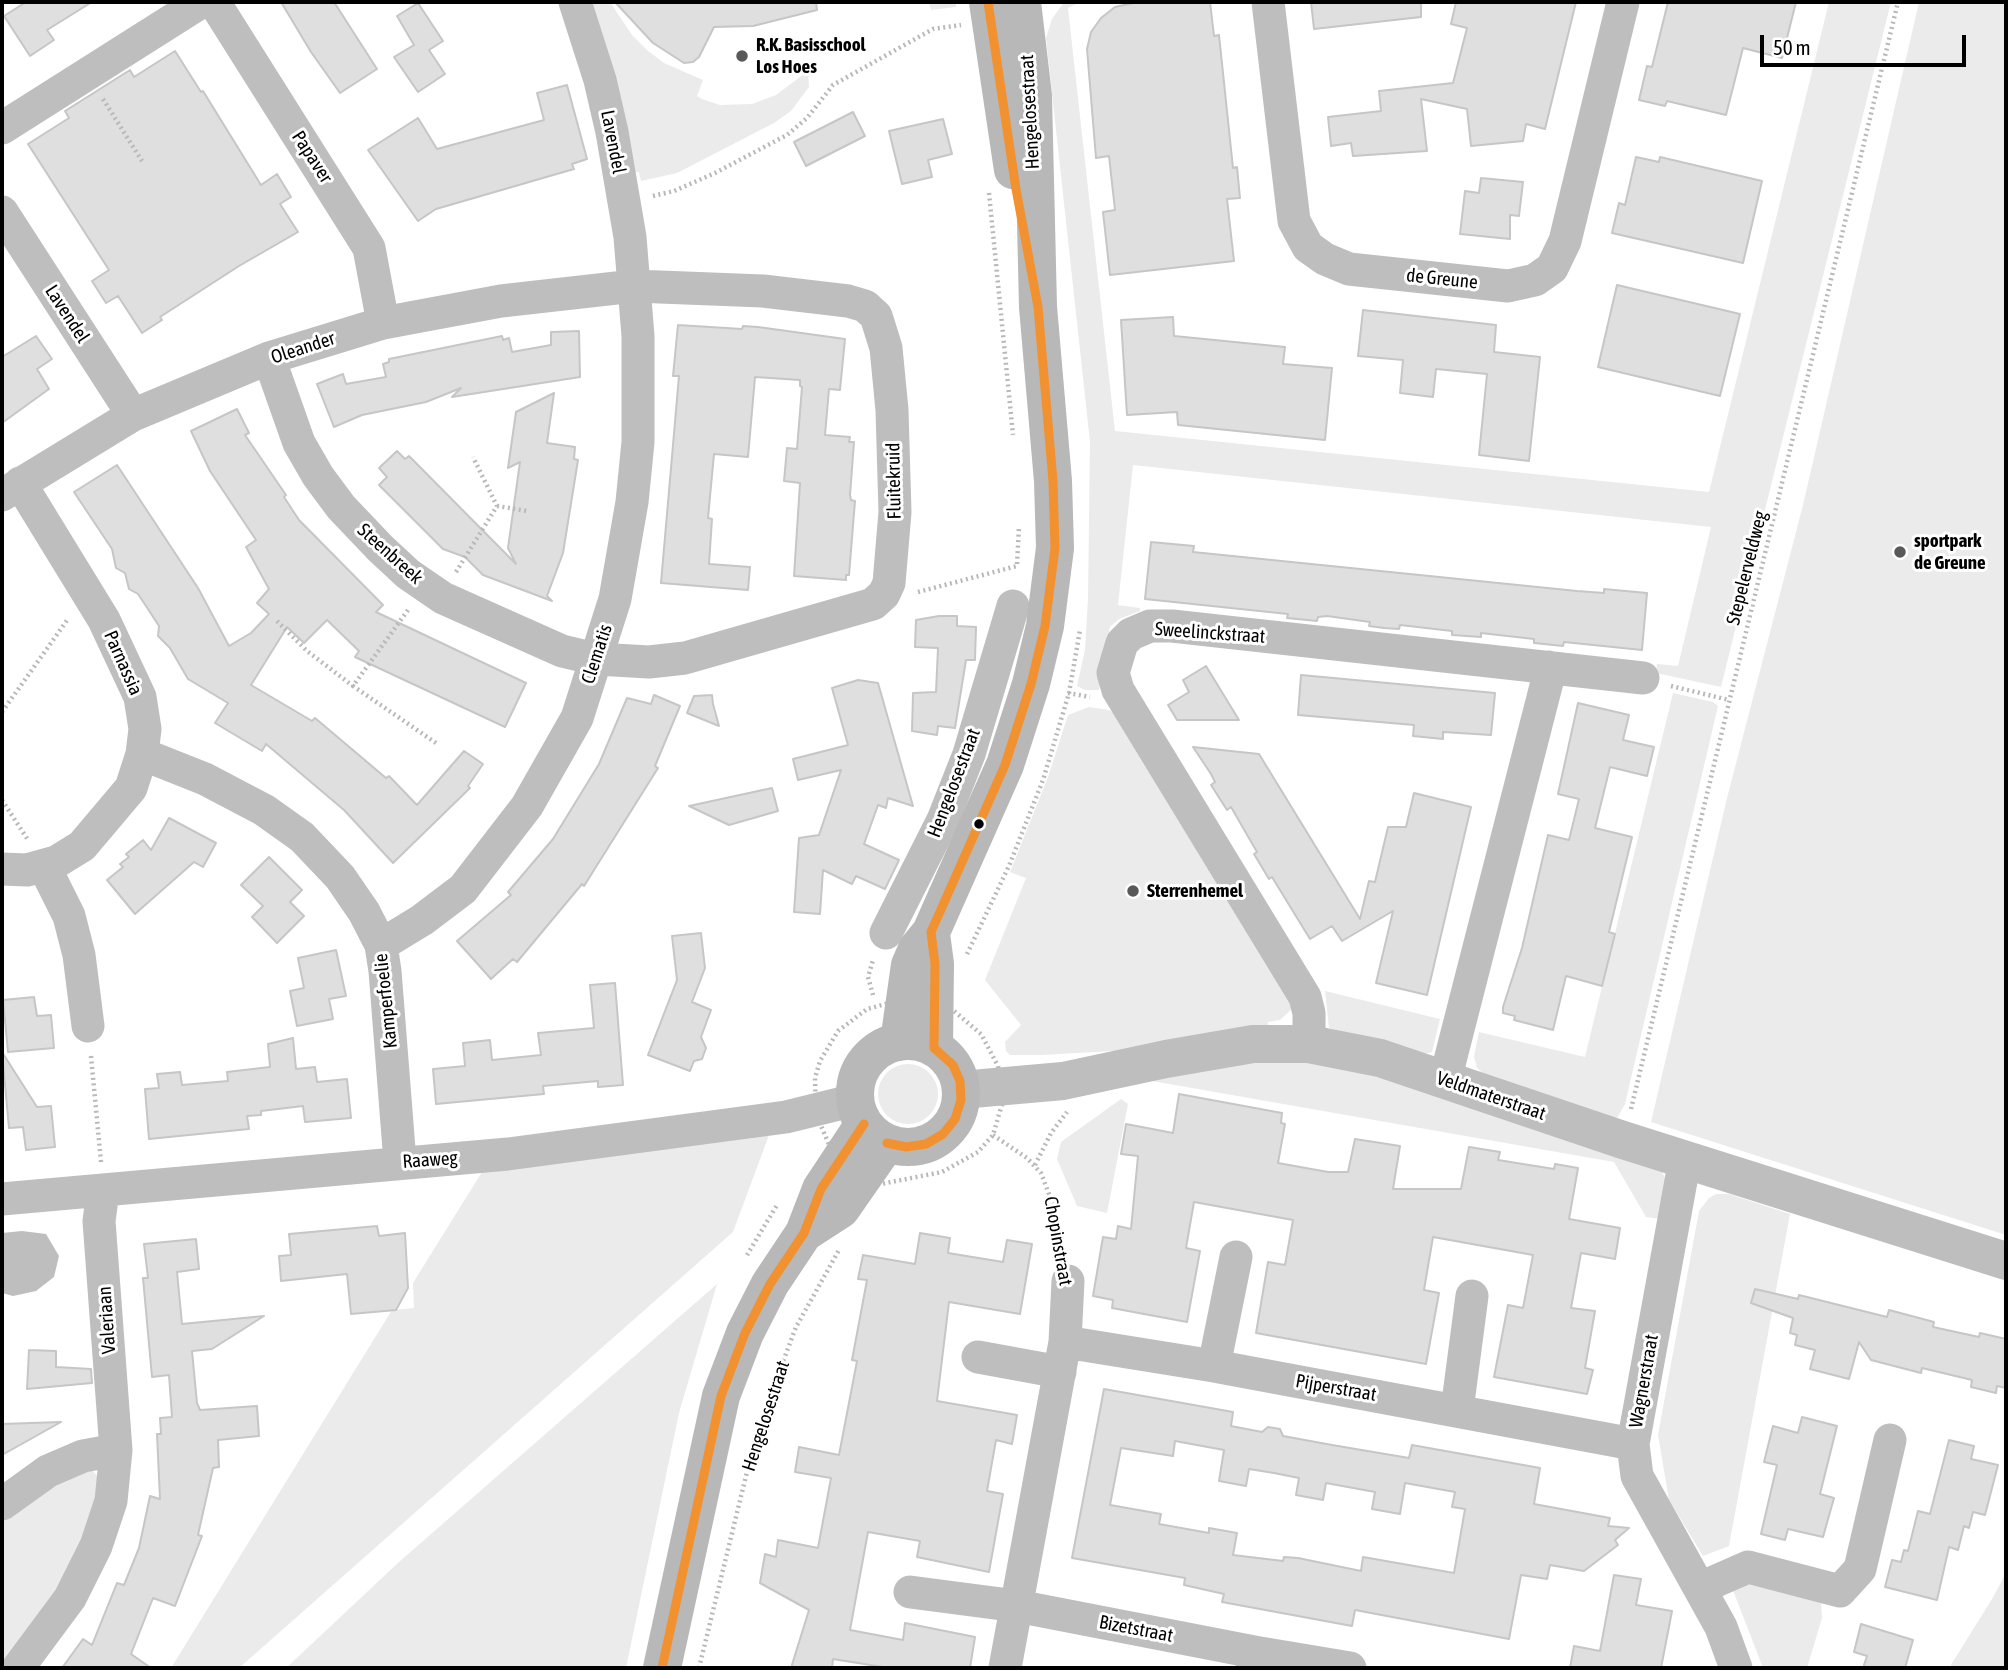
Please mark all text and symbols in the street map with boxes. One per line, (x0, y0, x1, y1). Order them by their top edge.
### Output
scale bar (1763, 21, 1969, 65)
place label: R.K. Basisschool Los Hoes (756, 34, 866, 78)
text: 50 m (1773, 35, 1811, 59)
marker: R.K. Basisschool Los Hoes (734, 48, 750, 64)
street label: Hengelosestraat (1016, 54, 1044, 170)
street label: Lavendel (596, 108, 630, 176)
street label: Papaver (287, 127, 337, 187)
street label: de Greune (1405, 264, 1479, 294)
street label: Lavendel (40, 281, 94, 347)
street label: Oleander (268, 327, 338, 369)
street label: Fluitekruid (882, 442, 906, 520)
street label: Stepelerveldweg (1722, 509, 1772, 627)
street label: Steenbreek (353, 519, 427, 589)
place label: sportpark de Greune (1914, 530, 1986, 574)
marker: sportpark de Greune (1892, 544, 1908, 560)
street label: Sweelinckstraat (1154, 618, 1266, 648)
street label: Clematis (577, 621, 617, 687)
street label: Parnassia (99, 627, 147, 699)
street label: Hengelosestraat (923, 725, 985, 841)
unlabelled marker (972, 817, 986, 831)
place label: Sterrenhemel (1147, 880, 1243, 902)
marker: Sterrenhemel (1125, 883, 1141, 899)
street label: Kamperfoelie (370, 952, 402, 1050)
street label: Veldmaterstraat (1433, 1067, 1549, 1125)
street label: Raaweg (402, 1147, 458, 1173)
street label: Chopinstraat (1039, 1195, 1077, 1287)
street label: Valeriaan (93, 1285, 121, 1355)
street label: Wagnerstraat (1625, 1333, 1663, 1429)
street label: Hengelosestraat (737, 1358, 795, 1474)
street label: Pijperstraat (1294, 1370, 1378, 1406)
street label: Bizetstraat (1097, 1611, 1175, 1647)

